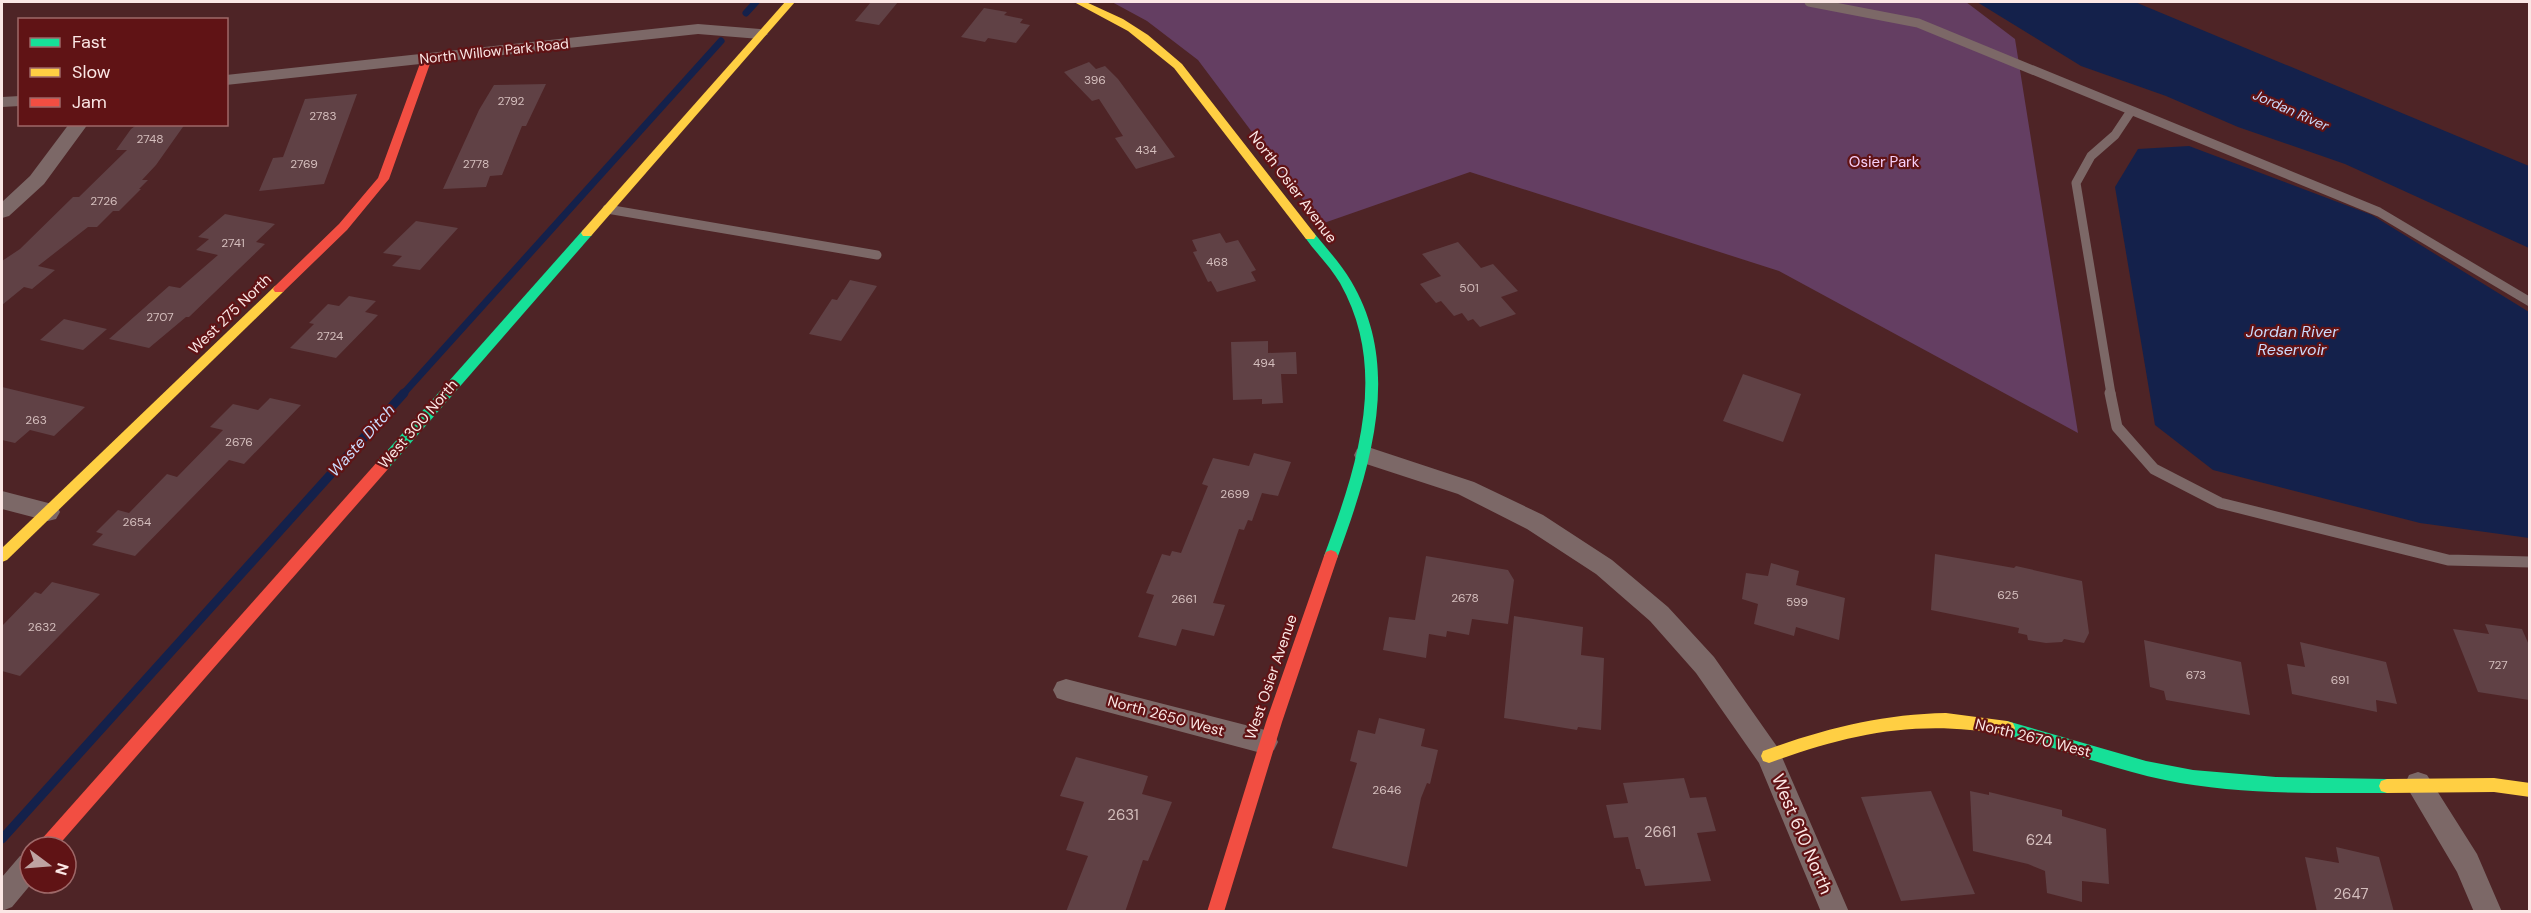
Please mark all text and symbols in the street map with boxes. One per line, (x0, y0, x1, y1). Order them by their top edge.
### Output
legend (18, 18, 228, 126)
text: Fast (72, 30, 107, 54)
street label: North Willow Park Road (418, 34, 570, 68)
text: Slow (72, 60, 111, 84)
house number: 396 (1084, 72, 1106, 88)
water label: Jordan River (2250, 85, 2332, 135)
text: Jam (72, 90, 107, 114)
house number: 2792 (497, 93, 525, 109)
house number: 2783 (309, 108, 337, 124)
street label: North Osier Avenue (1244, 127, 1342, 247)
house number: 2748 (137, 131, 164, 147)
house number: 434 (1135, 142, 1157, 158)
park label: Osier Park (1849, 152, 1920, 172)
house number: 2769 (290, 156, 318, 172)
house number: 2778 (463, 156, 489, 172)
house number: 2726 (90, 193, 118, 209)
house number: 2741 (221, 235, 245, 251)
house number: 468 (1206, 254, 1228, 270)
street label: West 275 North (184, 269, 276, 359)
house number: 501 (1459, 280, 1479, 296)
house number: 2707 (146, 309, 174, 325)
water label: Jordan River Reservoir (2246, 321, 2339, 360)
house number: 2724 (317, 328, 343, 344)
house number: 494 (1253, 355, 1275, 371)
street label: West 300 North (374, 375, 462, 473)
water label: Waste Ditch (323, 400, 399, 481)
house number: 263 (25, 412, 47, 428)
house number: 2676 (225, 434, 253, 450)
house number: 2699 (1220, 486, 1250, 502)
house number: 2654 (123, 514, 151, 530)
house number: 625 (1997, 587, 2019, 603)
house number: 2678 (1451, 590, 1479, 606)
house number: 2661 (1171, 591, 1197, 607)
house number: 599 (1786, 594, 1808, 610)
street label: West Osier Avenue (1240, 612, 1302, 742)
house number: 2632 (28, 619, 56, 635)
house number: 727 (2488, 657, 2508, 673)
house number: 673 (2186, 667, 2206, 683)
house number: 691 (2331, 672, 2349, 688)
street label: North 2650 West (1106, 691, 1227, 741)
street label: North 2670 West (1973, 714, 2093, 762)
street label: West 610 North (1766, 770, 1838, 898)
house number: 2646 (1372, 782, 1402, 798)
house number: 2631 (1107, 805, 1139, 825)
house number: 2661 (1644, 822, 1676, 842)
house number: 624 (2026, 830, 2052, 850)
north arrow (18, 835, 78, 895)
text: N (50, 860, 74, 878)
house number: 2647 (2333, 884, 2369, 904)

